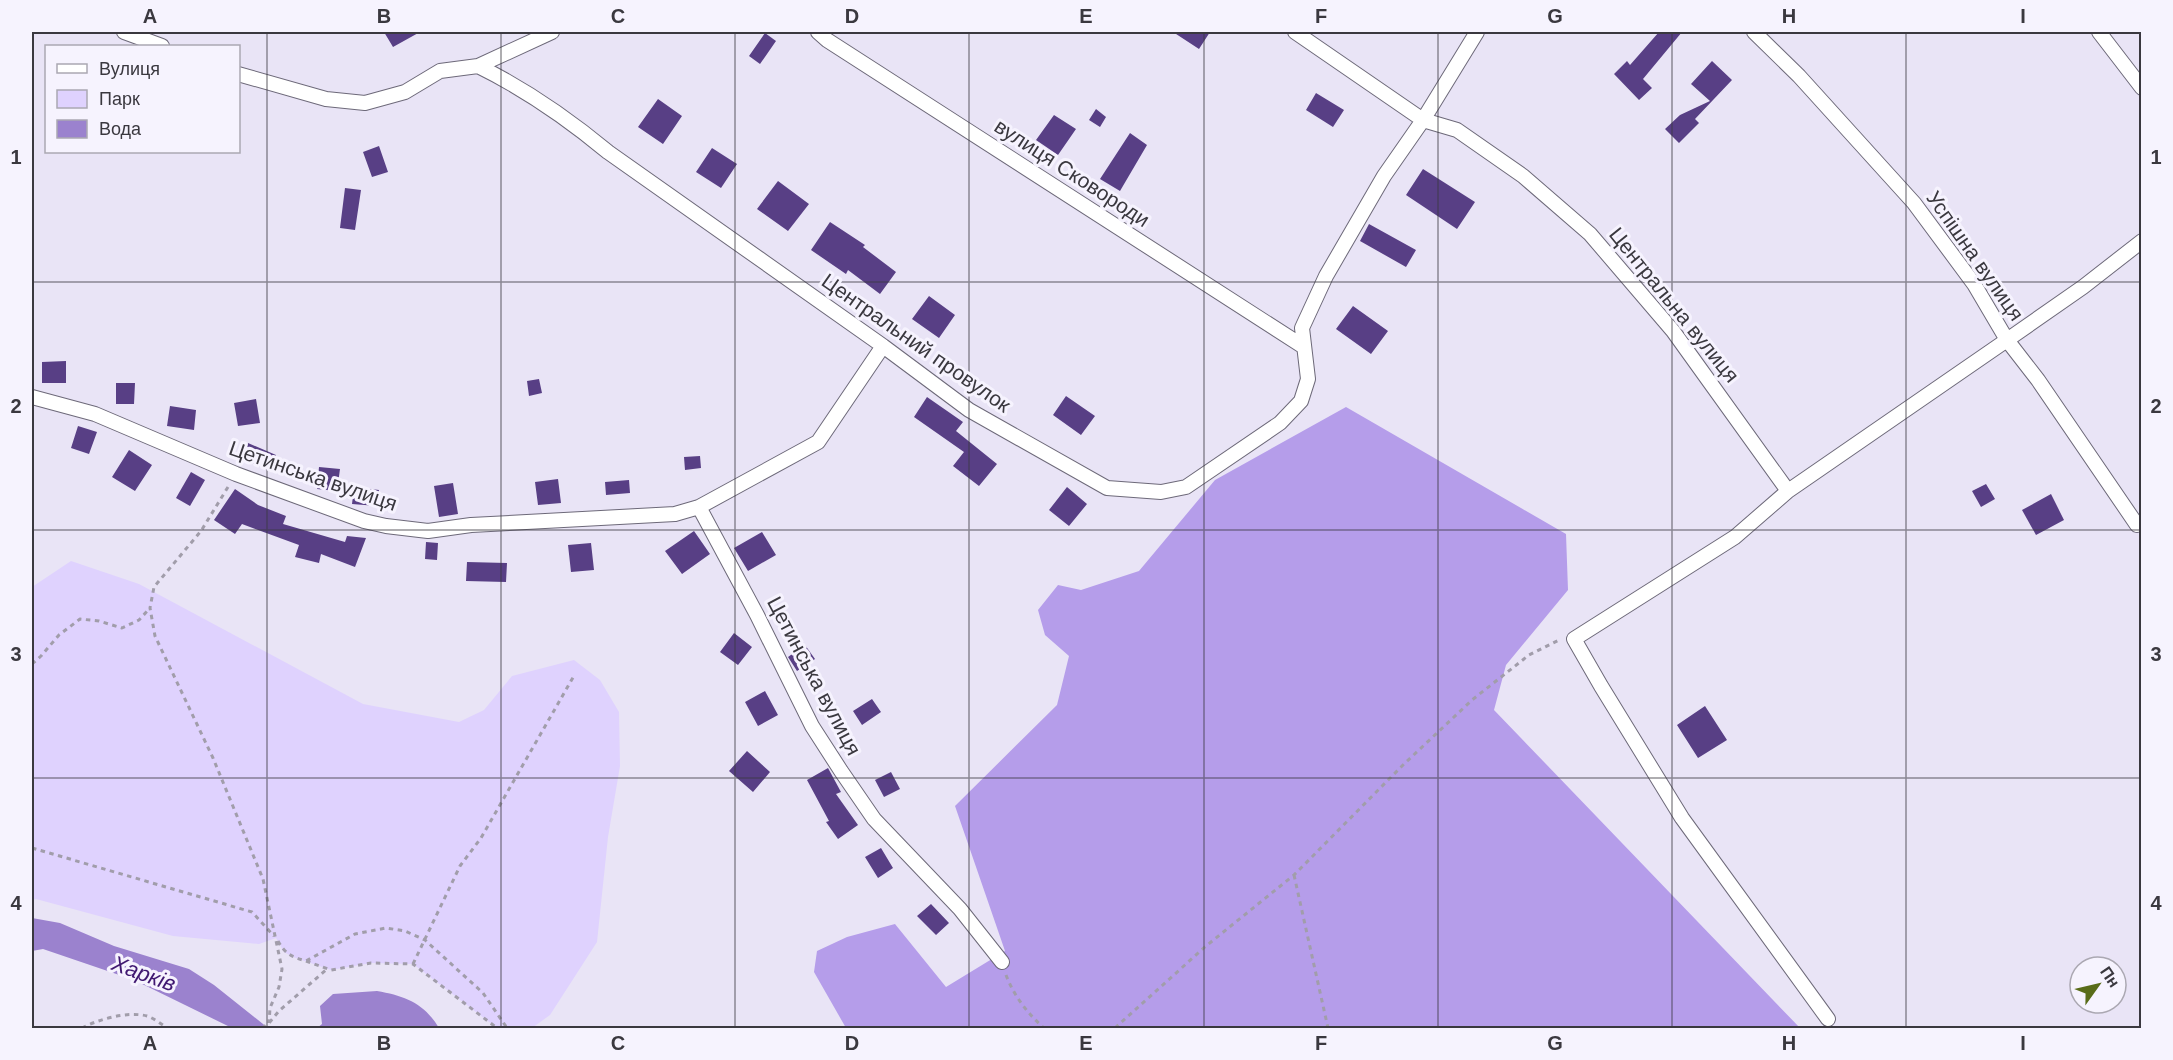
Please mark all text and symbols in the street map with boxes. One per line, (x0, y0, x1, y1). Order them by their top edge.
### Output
text: A (143, 5, 157, 27)
text: B (377, 5, 391, 27)
text: C (611, 5, 625, 27)
text: D (845, 5, 859, 27)
text: E (1079, 5, 1093, 27)
text: F (1315, 5, 1327, 27)
text: G (1547, 5, 1563, 27)
text: H (1782, 5, 1796, 27)
text: I (2020, 5, 2026, 27)
legend (45, 45, 240, 153)
text: Вулиця (99, 59, 160, 79)
text: Парк (99, 89, 140, 109)
street label: вулиця Сковороди (991, 114, 1154, 231)
text: Вода (99, 119, 142, 139)
text: 1 (10, 146, 22, 168)
text: 1 (2150, 146, 2162, 168)
street label: Успішна вулиця (1922, 187, 2029, 325)
street label: Центральна вулиця (1605, 223, 1744, 387)
street label: Центральний провулок (818, 269, 1016, 417)
text: 2 (10, 395, 22, 417)
text: 2 (2150, 395, 2162, 417)
street label: Цетинська вулиця (226, 436, 400, 515)
street label: Цетинська вулиця (763, 593, 866, 759)
text: 3 (10, 643, 22, 665)
text: 3 (2150, 643, 2162, 665)
text: 4 (10, 892, 22, 914)
text: 4 (2150, 892, 2162, 914)
water label: Харків (108, 950, 179, 996)
north arrow (2068, 955, 2128, 1015)
text: Пн (2097, 963, 2123, 990)
text: A (143, 1032, 157, 1054)
text: B (377, 1032, 391, 1054)
text: C (611, 1032, 625, 1054)
text: D (845, 1032, 859, 1054)
text: E (1079, 1032, 1093, 1054)
text: F (1315, 1032, 1327, 1054)
text: G (1547, 1032, 1563, 1054)
text: H (1782, 1032, 1796, 1054)
text: I (2020, 1032, 2026, 1054)

